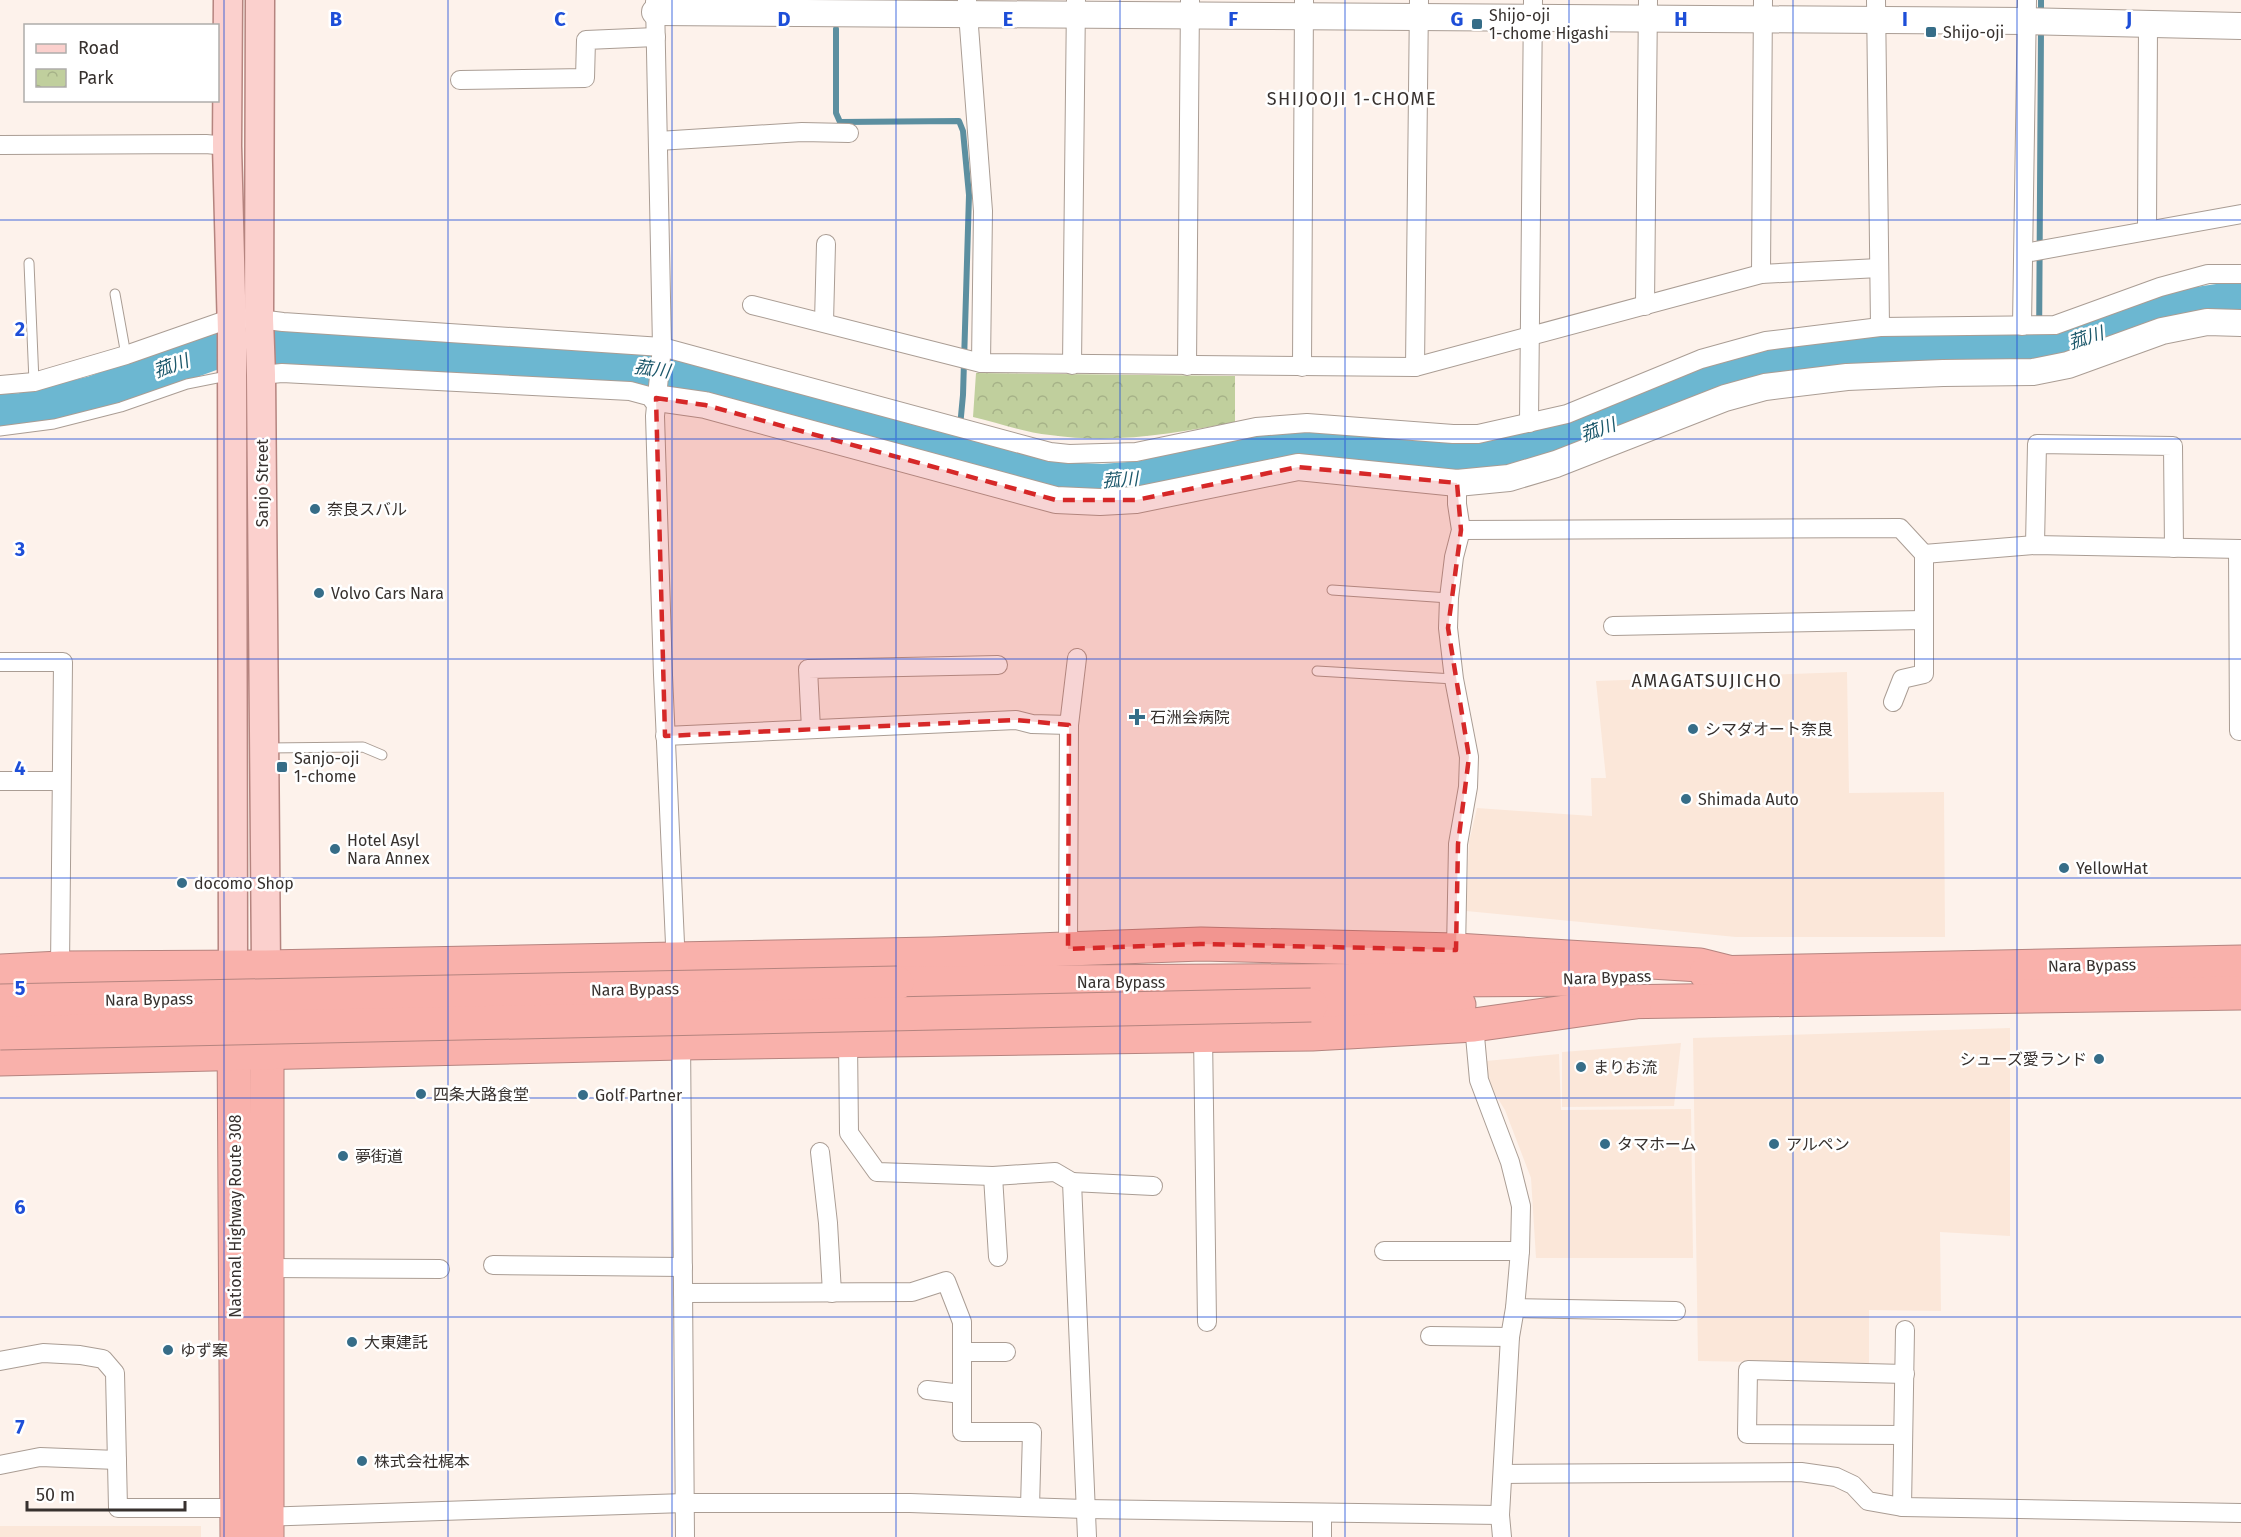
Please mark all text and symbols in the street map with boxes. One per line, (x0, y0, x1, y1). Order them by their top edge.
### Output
place label: Shijo-oji 1-chome Higashi (1489, 6, 1609, 43)
text: B (330, 7, 342, 31)
text: C (554, 7, 566, 31)
text: D (777, 7, 791, 31)
text: E (1003, 7, 1013, 31)
text: F (1228, 7, 1238, 31)
text: G (1451, 7, 1463, 31)
text: H (1674, 7, 1688, 31)
text: I (1902, 7, 1908, 31)
text: J (2125, 7, 2132, 31)
marker: Shijo-oji 1-chome Higashi (1470, 17, 1484, 31)
place label: Shijo-oji (1943, 23, 2004, 42)
legend (24, 24, 219, 102)
marker: Shijo-oji (1924, 25, 1938, 39)
text: Road (78, 37, 120, 59)
text: Park (78, 67, 114, 89)
district label: SHIJOOJI 1-CHOME (1267, 88, 1437, 110)
text: 2 (15, 317, 25, 341)
water label: 菰川 (2065, 321, 2108, 354)
water label: 菰川 (150, 349, 194, 382)
water label: 菰川 (633, 356, 673, 383)
water label: 菰川 (1577, 413, 1621, 446)
street label: Sanjo Street (253, 439, 272, 527)
water label: 菰川 (1101, 468, 1141, 492)
place label: 奈良スバル (327, 500, 407, 519)
marker: 奈良スバル (308, 502, 322, 516)
text: 3 (14, 537, 25, 561)
place label: Volvo Cars Nara (331, 584, 444, 603)
marker: Volvo Cars Nara (312, 586, 326, 600)
district label: AMAGATSUJICHO (1632, 670, 1782, 692)
marker: 石洲会病院 (1128, 708, 1146, 726)
place label: 石洲会病院 (1150, 708, 1230, 727)
place label: シマダオート奈良 (1705, 720, 1833, 739)
marker: シマダオート奈良 (1686, 722, 1700, 736)
place label: Sanjo-oji 1-chome (294, 749, 359, 786)
text: 4 (14, 756, 26, 780)
marker: Sanjo-oji 1-chome (275, 760, 289, 774)
place label: Shimada Auto (1698, 790, 1799, 809)
marker: Shimada Auto (1679, 792, 1693, 806)
place label: Hotel Asyl Nara Annex (347, 831, 430, 868)
marker: Hotel Asyl Nara Annex (328, 842, 342, 856)
place label: YellowHat (2076, 859, 2148, 878)
marker: YellowHat (2057, 861, 2071, 875)
place label: docomo Shop (194, 874, 294, 893)
marker: docomo Shop (175, 876, 189, 890)
street label: Nara Bypass (2048, 955, 2136, 976)
street label: Nara Bypass (1562, 966, 1652, 989)
street label: Nara Bypass (1077, 973, 1165, 992)
text: 5 (15, 976, 26, 1000)
street label: Nara Bypass (591, 979, 679, 1000)
street label: Nara Bypass (105, 989, 193, 1010)
place label: シューズ愛ランド (1960, 1050, 2087, 1069)
marker: シューズ愛ランド (2092, 1052, 2106, 1066)
place label: まりお流 (1593, 1058, 1657, 1077)
marker: まりお流 (1574, 1060, 1588, 1074)
place label: 四条大路食堂 (433, 1085, 529, 1104)
place label: Golf Partner (595, 1086, 683, 1105)
marker: 四条大路食堂 (414, 1087, 428, 1101)
marker: Golf Partner (576, 1088, 590, 1102)
street label: National Highway Route 308 (226, 1114, 245, 1318)
place label: タマホーム (1617, 1135, 1697, 1154)
place label: アルペン (1786, 1135, 1850, 1154)
marker: タマホーム (1598, 1137, 1612, 1151)
marker: アルペン (1767, 1137, 1781, 1151)
place label: 夢街道 (355, 1147, 403, 1166)
marker: 夢街道 (336, 1149, 350, 1163)
text: 6 (14, 1195, 26, 1219)
place label: 大東建託 (364, 1333, 428, 1352)
marker: 大東建託 (345, 1335, 359, 1349)
place label: ゆず案 (180, 1341, 228, 1360)
marker: ゆず案 (161, 1343, 175, 1357)
text: 7 (15, 1415, 25, 1439)
place label: 株式会社梶本 (374, 1452, 470, 1471)
marker: 株式会社梶本 (355, 1454, 369, 1468)
scale bar (27, 1474, 184, 1512)
text: 50 m (36, 1484, 75, 1506)

